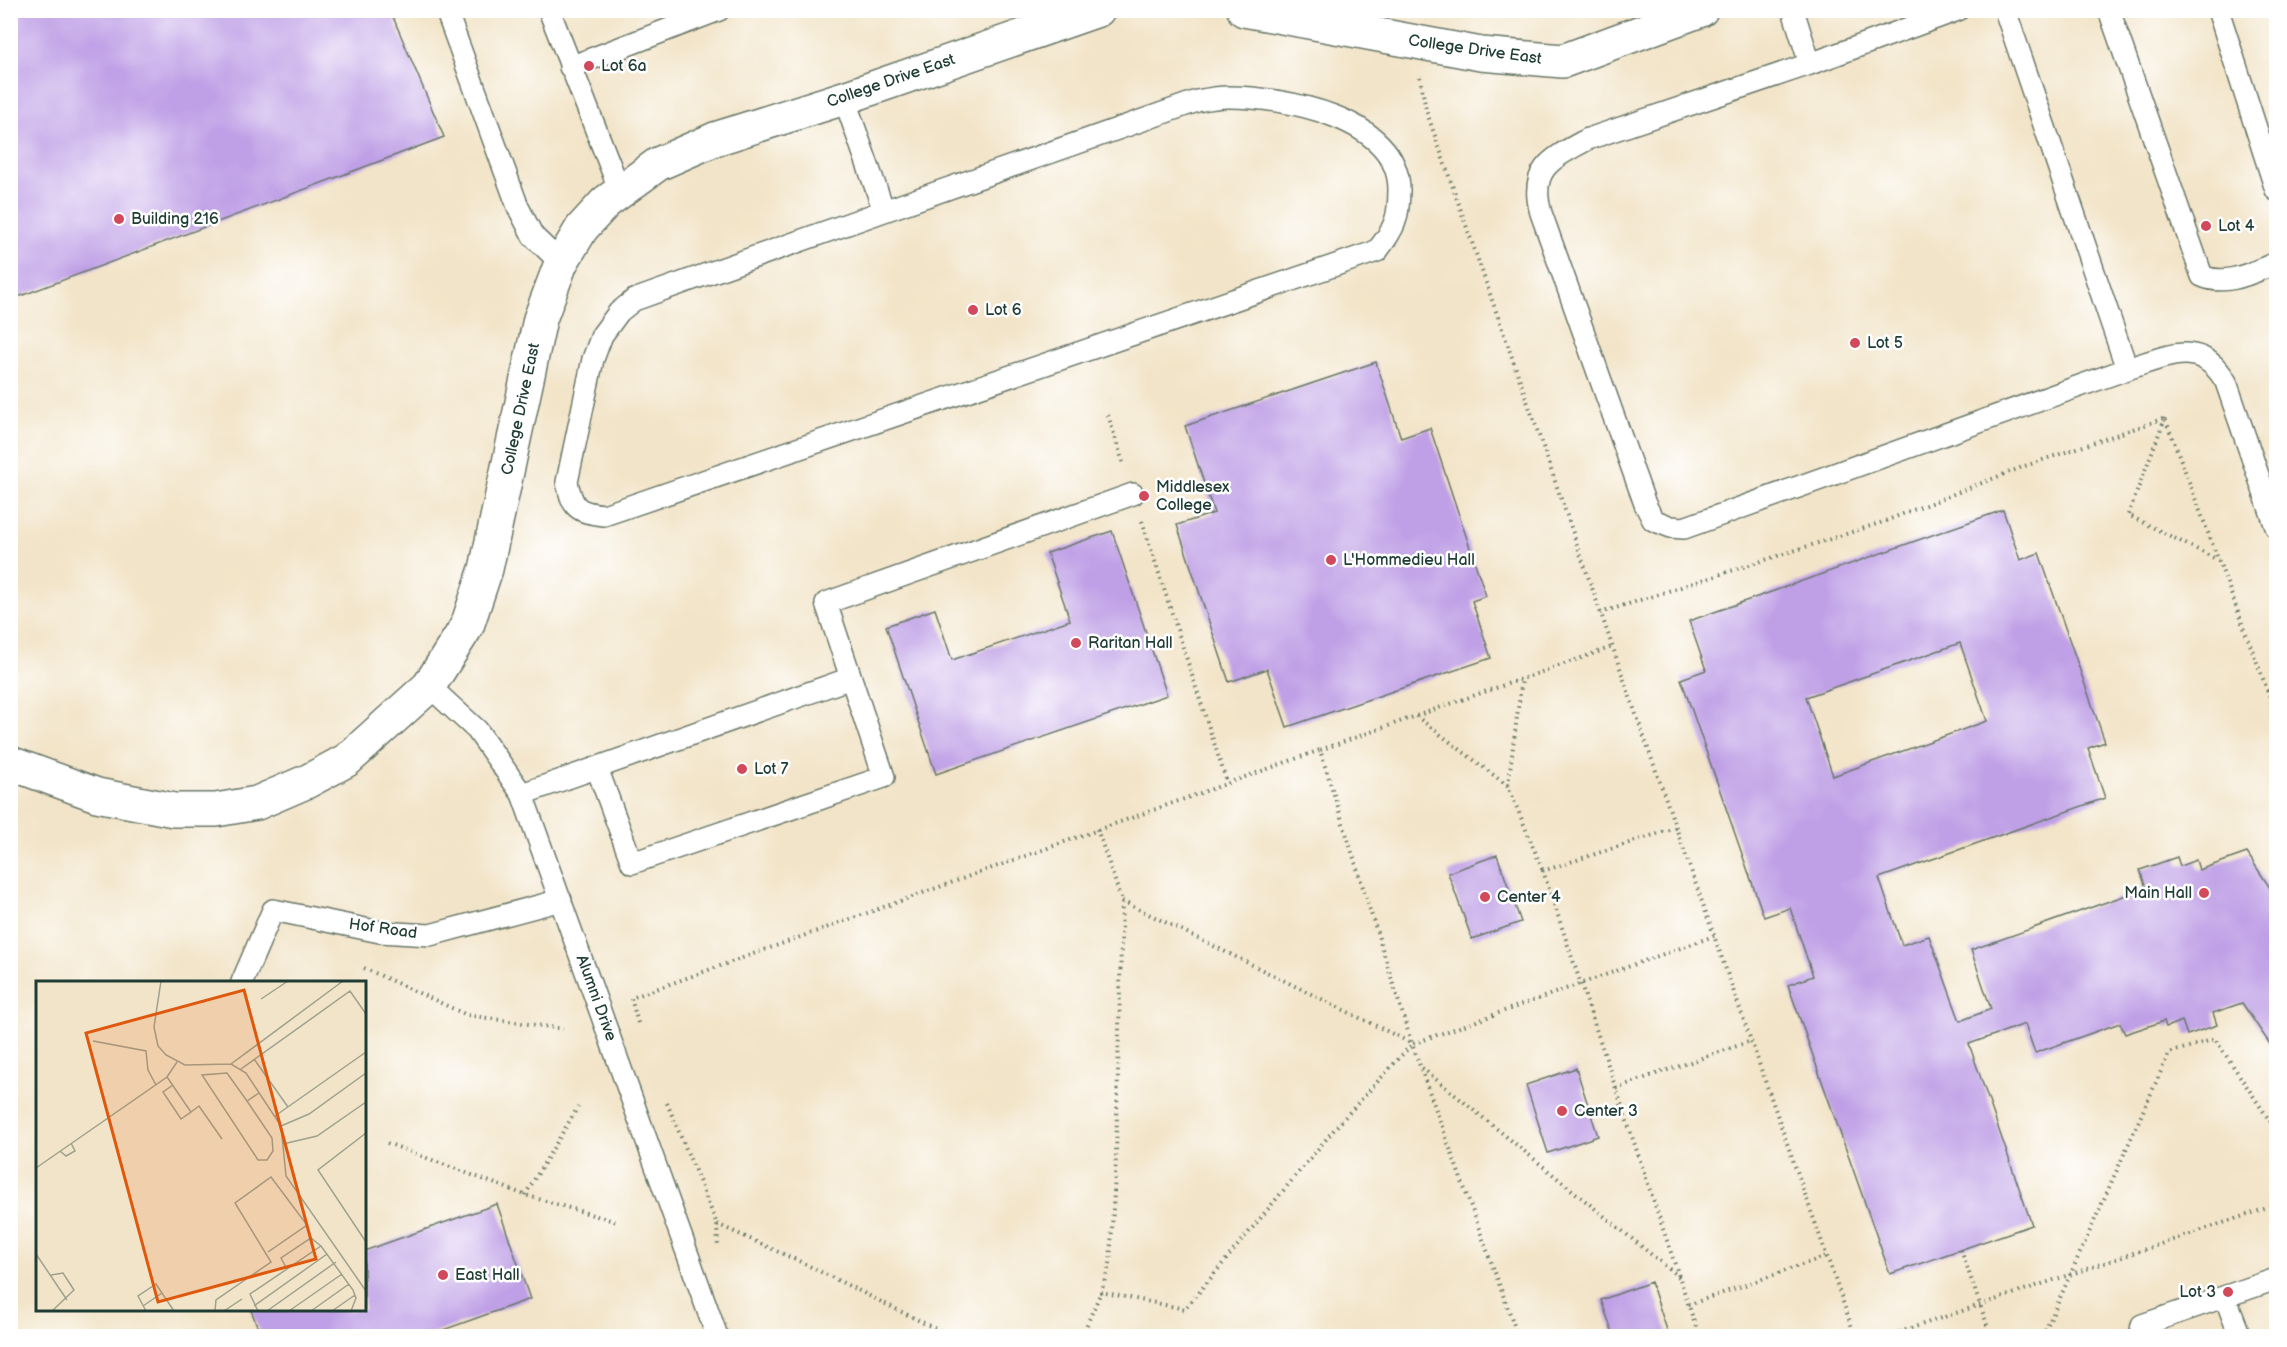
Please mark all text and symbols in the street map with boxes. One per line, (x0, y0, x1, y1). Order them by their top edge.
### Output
street label: College Drive East (1407, 31, 1543, 69)
street label: College Drive East (824, 50, 958, 112)
place label: Lot 6a (601, 57, 647, 76)
marker: Lot 6a (582, 59, 596, 73)
place label: Building 216 (131, 210, 219, 229)
marker: Building 216 (112, 212, 126, 226)
place label: Lot 4 (2218, 217, 2255, 236)
marker: Lot 4 (2199, 219, 2213, 233)
place label: Lot 6 (985, 301, 1022, 320)
marker: Lot 6 (966, 303, 980, 317)
place label: Lot 5 (1867, 334, 1903, 353)
marker: Lot 5 (1848, 336, 1862, 350)
street label: College Drive East (498, 341, 544, 477)
place label: Middlesex College (1156, 478, 1230, 515)
marker: Middlesex College (1137, 489, 1151, 503)
place label: L'Hommedieu Hall (1343, 551, 1475, 570)
marker: L'Hommedieu Hall (1324, 553, 1338, 567)
place label: Raritan Hall (1088, 634, 1173, 653)
marker: Raritan Hall (1069, 636, 1083, 650)
place label: Lot 7 (754, 760, 788, 779)
marker: Lot 7 (735, 762, 749, 776)
place label: Main Hall (2124, 884, 2192, 903)
marker: Main Hall (2197, 886, 2211, 900)
place label: Center 4 (1497, 888, 1561, 907)
marker: Center 4 (1478, 890, 1492, 904)
street label: Hof Road (348, 915, 418, 943)
street label: Alumni Drive (572, 952, 621, 1044)
inset map (36, 981, 366, 1311)
place label: Center 3 (1574, 1102, 1638, 1121)
marker: Center 3 (1555, 1104, 1569, 1118)
place label: East Hall (455, 1266, 520, 1285)
marker: East Hall (436, 1268, 450, 1282)
place label: Lot 3 (2179, 1283, 2216, 1302)
marker: Lot 3 (2221, 1285, 2235, 1299)

